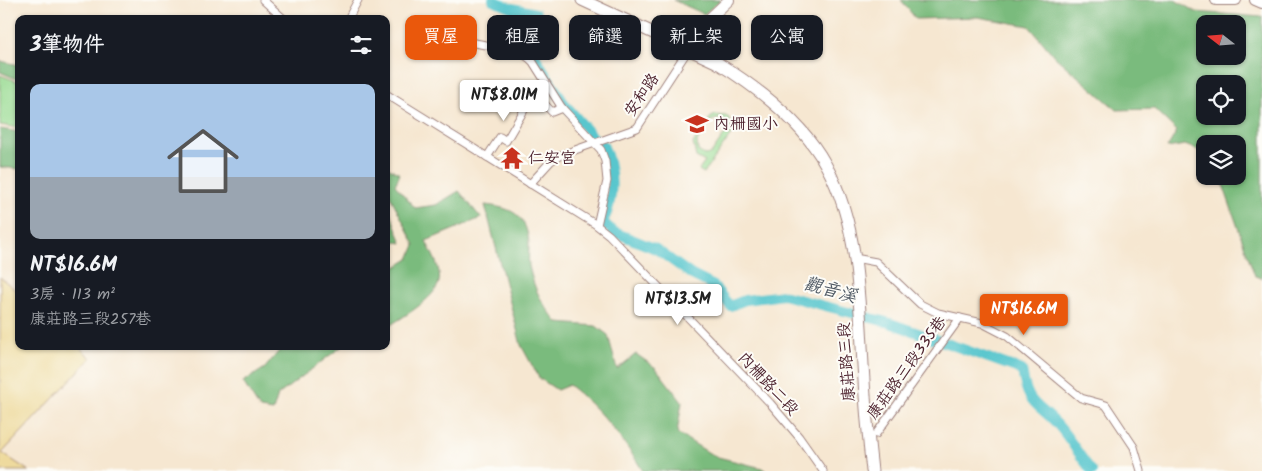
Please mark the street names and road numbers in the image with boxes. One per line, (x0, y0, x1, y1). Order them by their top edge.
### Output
street label: 安和路 (618, 68, 666, 122)
street label: 康莊路三段335巷 (861, 311, 953, 425)
street label: 康莊路三段 (832, 321, 862, 403)
street label: 內柵路二段 (732, 346, 804, 422)

